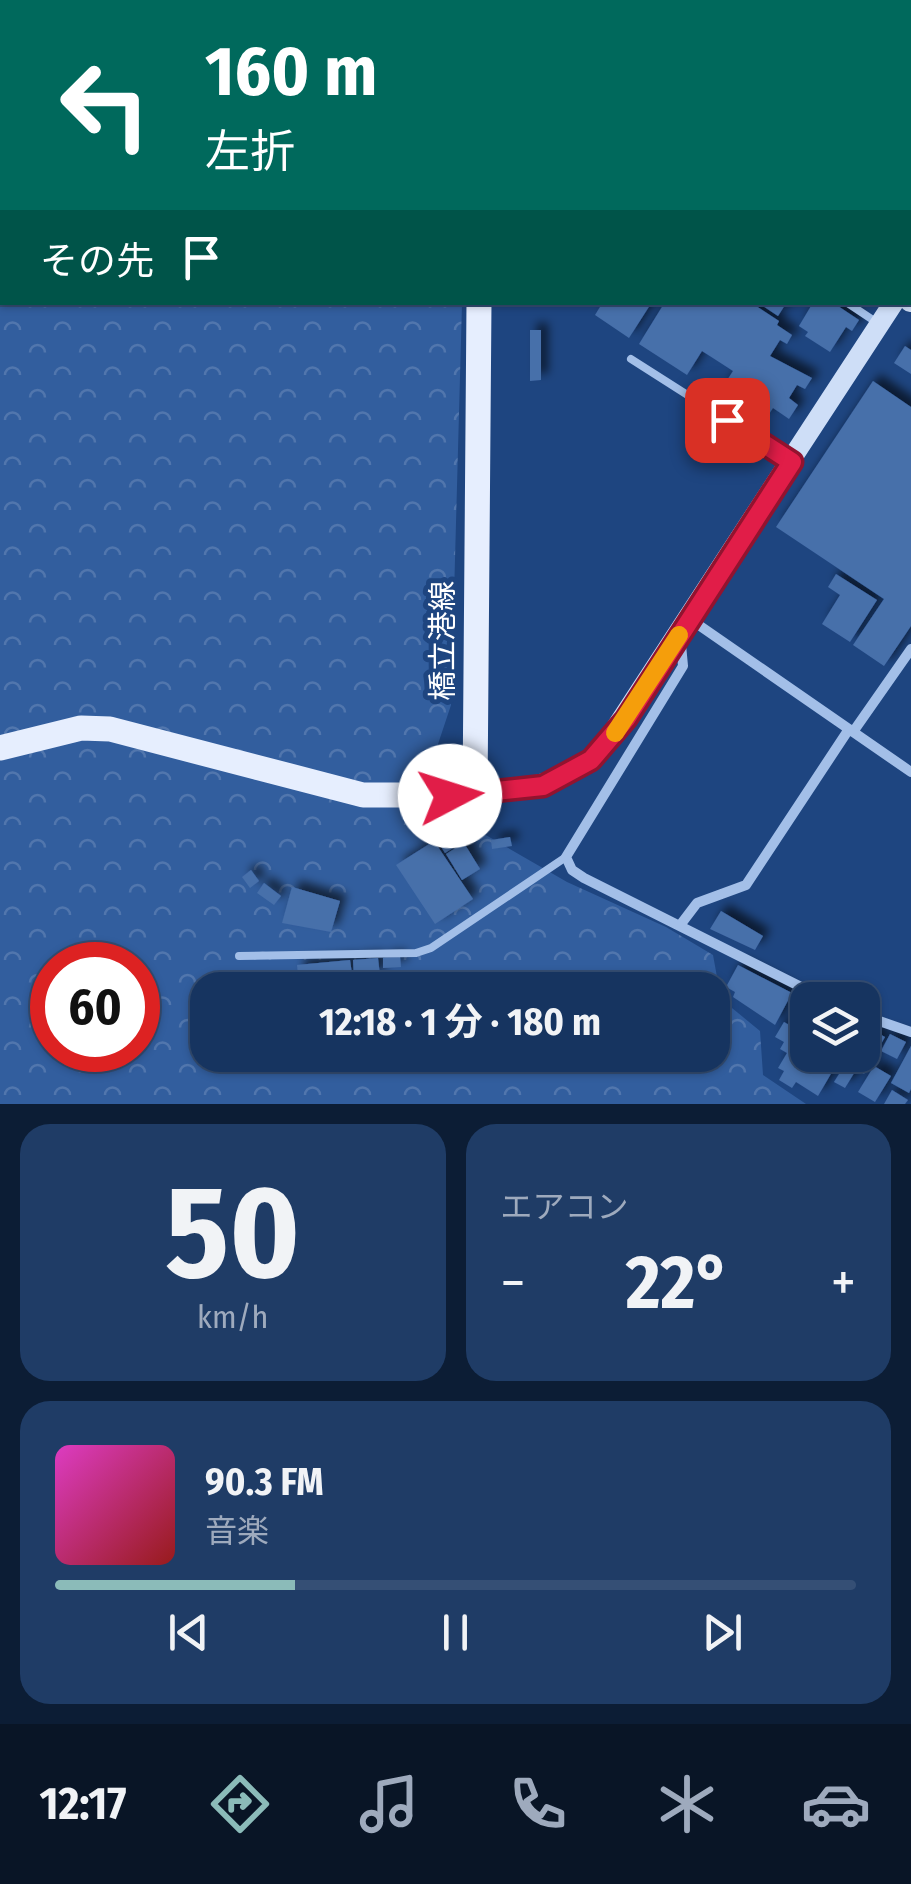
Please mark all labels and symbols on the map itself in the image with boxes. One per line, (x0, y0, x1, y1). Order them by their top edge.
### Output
pin (685, 378, 770, 463)
street label: 橋立港線 (425, 581, 461, 701)
position arrow (398, 744, 502, 848)
speed limit sign: 60 (30, 942, 160, 1072)

